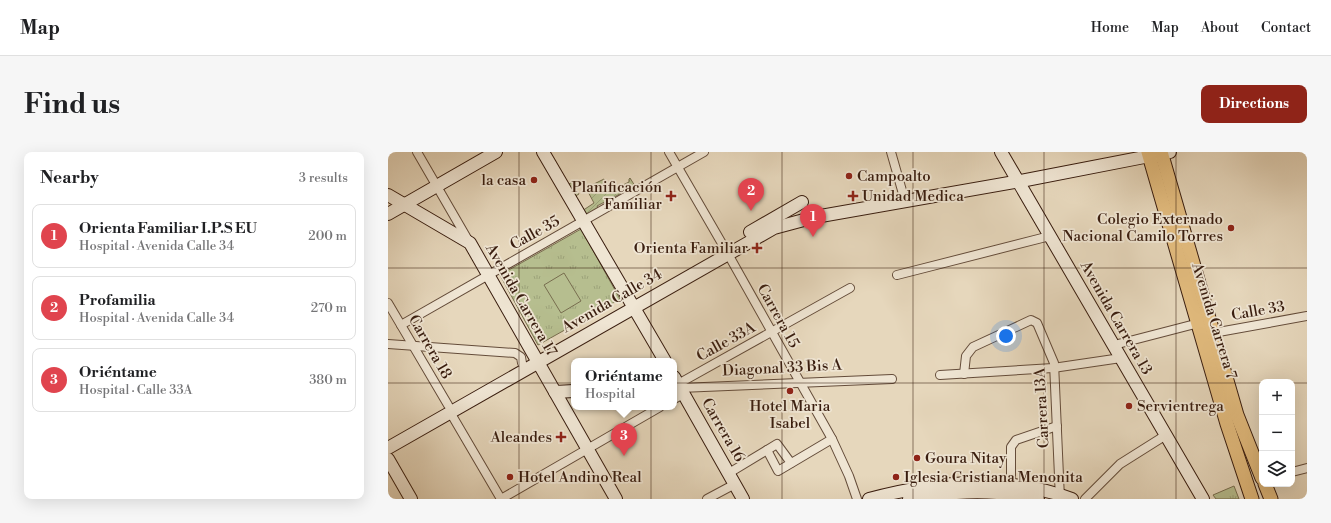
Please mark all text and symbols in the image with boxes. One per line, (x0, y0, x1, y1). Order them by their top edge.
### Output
text: Map (20, 16, 60, 40)
text: Home (1091, 19, 1129, 37)
text: Map (1151, 19, 1179, 37)
text: About (1201, 19, 1239, 37)
text: Contact (1261, 19, 1311, 37)
button: Directions (1201, 85, 1307, 123)
text: Find us (24, 87, 120, 122)
text: Nearby (40, 167, 99, 189)
place label: Campoalto (857, 167, 931, 186)
text: 3 results (299, 170, 348, 186)
place label: la casa (482, 171, 526, 190)
marker: Campoalto (844, 171, 854, 181)
marker: la casa (529, 175, 539, 185)
place label: Planificación Familiar (572, 178, 663, 214)
pin: 2 (738, 178, 764, 211)
place label: Unidad Medica (862, 187, 964, 206)
marker: Planificación Familiar (665, 190, 677, 202)
marker: Unidad Medica (847, 190, 859, 202)
pin: 1 (800, 204, 826, 237)
place label: Colegio Externado Nacional Camilo Torres (1063, 210, 1223, 246)
street label: Calle 35 (507, 212, 563, 254)
text: Orienta Familiar I.P.S EU (79, 219, 257, 238)
marker: Colegio Externado Nacional Camilo Torres (1226, 223, 1236, 233)
text: 1 (51, 228, 57, 244)
text: 200 m (308, 228, 347, 244)
text: Hospital · Avenida Calle 34 (79, 238, 234, 254)
place label: Orienta Familiar (634, 239, 749, 258)
street label: Avenida Carrera 17 (481, 240, 561, 360)
marker: Orienta Familiar (751, 242, 763, 254)
street label: Avenida Carrera 13 (1075, 257, 1156, 378)
street label: Avenida Carrera 7 (1187, 260, 1241, 382)
street label: Avenida Calle 34 (558, 265, 665, 338)
street label: Carrera 15 (753, 281, 803, 351)
text: Profamilia (79, 291, 156, 310)
street label: Calle 33 (1230, 297, 1286, 325)
text: 2 (50, 300, 58, 316)
text: 270 m (311, 300, 347, 316)
text: Hospital · Avenida Calle 34 (79, 310, 234, 326)
street label: Carrera 18 (404, 311, 456, 383)
street label: Calle 33A (693, 318, 759, 366)
your location (996, 326, 1016, 346)
street label: Diagonal 33 Bis A (722, 355, 843, 381)
popup (571, 358, 677, 410)
text: Oriéntame (79, 363, 157, 382)
street label: Carrera 13A (1030, 366, 1054, 449)
text: Oriéntame (585, 367, 663, 386)
text: 3 (50, 372, 58, 388)
text: 380 m (309, 372, 347, 388)
map controls (1259, 379, 1295, 487)
button: + (1259, 379, 1295, 415)
text: Hospital · Calle 33A (79, 382, 193, 398)
text: Hospital (585, 386, 635, 402)
marker: Hotel Maria Isabel (785, 386, 795, 396)
street label: Carrera 16 (697, 395, 749, 465)
place label: Hotel Maria Isabel (750, 397, 831, 433)
place label: Servientrega (1137, 397, 1224, 416)
marker: Servientrega (1124, 401, 1134, 411)
button: − (1259, 415, 1295, 451)
pin: 3 (611, 423, 637, 456)
place label: Aleandes (489, 428, 552, 447)
marker: Aleandes (555, 431, 567, 443)
place label: Goura Nitay (925, 449, 1007, 468)
button: layers (1259, 451, 1295, 487)
marker: Goura Nitay (912, 453, 922, 463)
place label: Hotel Andino Real (518, 468, 642, 487)
place label: Iglesia Cristiana Menonita (904, 468, 1083, 487)
marker: Hotel Andino Real (505, 472, 515, 482)
marker: Iglesia Cristiana Menonita (891, 472, 901, 482)

